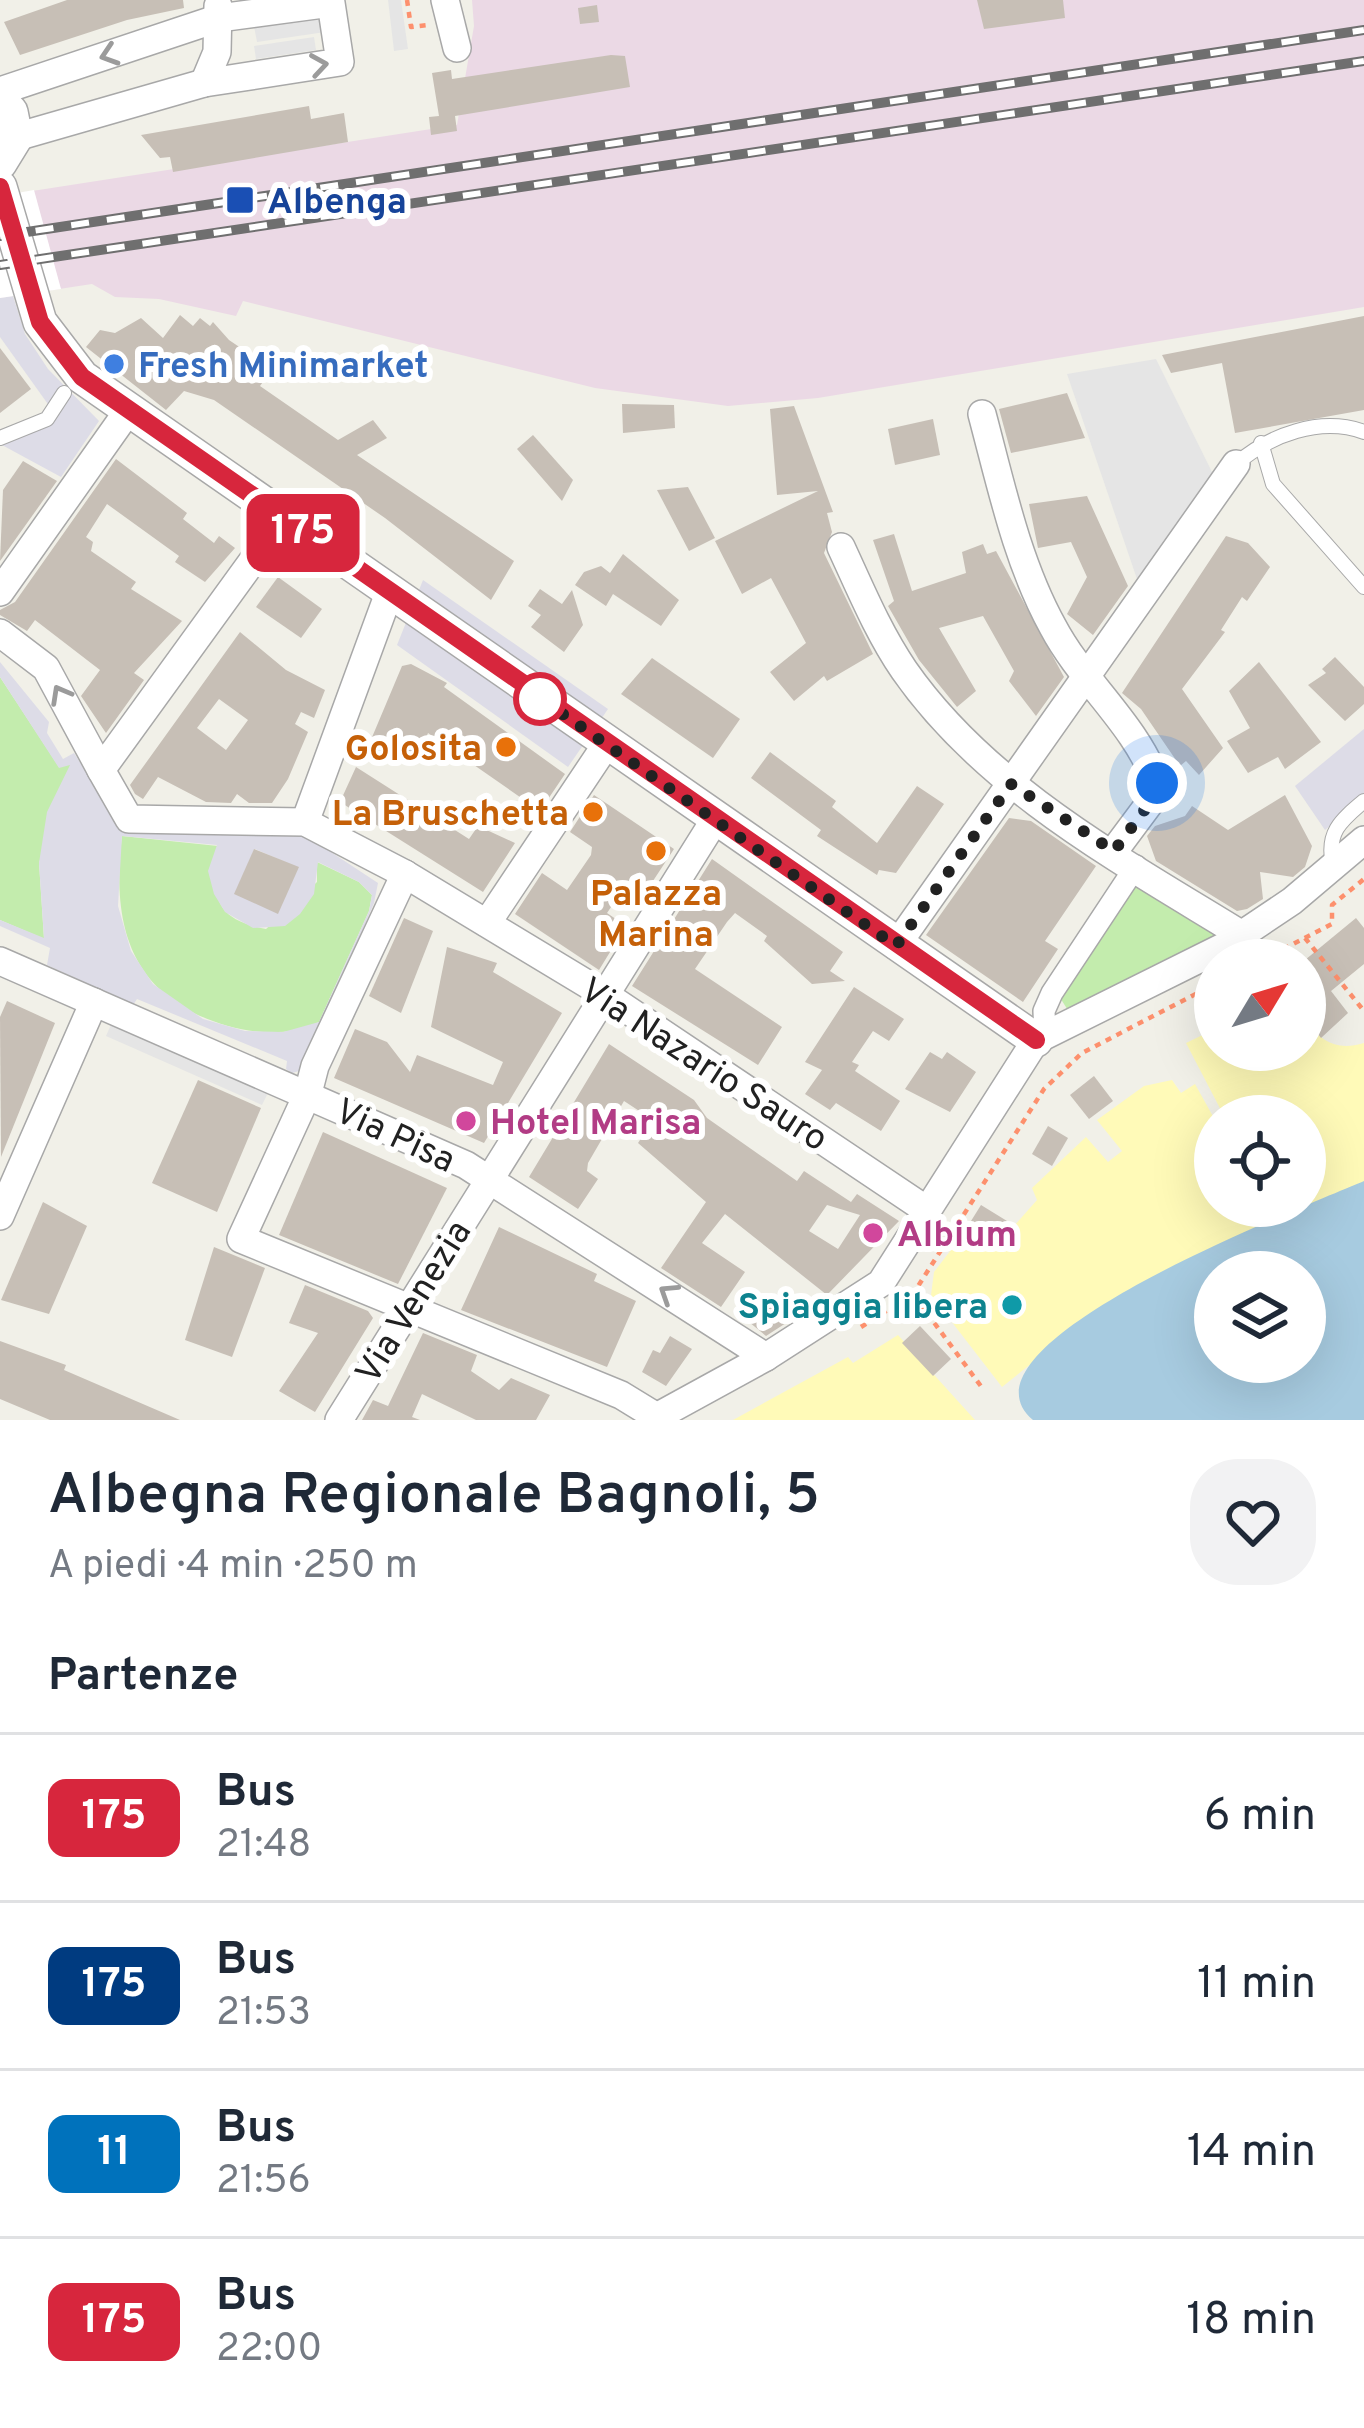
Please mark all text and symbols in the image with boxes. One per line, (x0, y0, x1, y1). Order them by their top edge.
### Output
one-way arrow (99, 40, 120, 65)
one-way arrow (310, 53, 329, 79)
place label: Albenga (267, 181, 407, 227)
marker: Albenga (224, 184, 256, 216)
place label: Fresh Minimarket (138, 345, 428, 391)
marker: Fresh Minimarket (101, 351, 127, 377)
line badge: 175 (234, 494, 372, 572)
text: 175 (271, 506, 335, 559)
unlabelled marker (515, 674, 565, 724)
one-way arrow (51, 685, 74, 706)
place label: Golosita (345, 728, 482, 774)
marker: Golosita (493, 734, 519, 760)
your location (1127, 753, 1187, 813)
place label: La Bruschetta (332, 793, 569, 839)
marker: La Bruschetta (580, 799, 606, 825)
marker: Palazza Marina (643, 838, 669, 864)
place label: Palazza Marina (590, 873, 722, 960)
north arrow (1194, 939, 1326, 1071)
map controls (1194, 939, 1326, 1383)
street label: Via Nazario Sauro (570, 969, 836, 1164)
street label: Via Pisa (327, 1090, 462, 1185)
button: locate (1194, 1095, 1326, 1227)
place label: Hotel Marisa (490, 1102, 701, 1148)
marker: Hotel Marisa (453, 1108, 479, 1134)
street label: Via Venezia (347, 1213, 484, 1394)
place label: Albium (897, 1214, 1017, 1260)
marker: Albium (860, 1220, 886, 1246)
button: layers (1194, 1251, 1326, 1383)
one-way arrow (659, 1286, 681, 1308)
place label: Spiaggia libera (738, 1286, 988, 1332)
marker: Spiaggia libera (999, 1292, 1025, 1318)
button: heart (1190, 1459, 1316, 1585)
text: Albegna Regionale Bagnoli, 5 (48, 1462, 820, 1534)
text: A piedi · 4 min · 250 m (48, 1543, 418, 1592)
text: Partenze (48, 1649, 238, 1706)
text: Bus (216, 1765, 296, 1822)
text: 6 min (1204, 1789, 1316, 1846)
text: 175 (82, 1791, 146, 1844)
text: 21:48 (216, 1822, 311, 1871)
text: Bus (216, 1933, 296, 1990)
text: 11 min (1197, 1957, 1316, 2014)
text: 175 (82, 1959, 146, 2012)
text: 21:53 (216, 1990, 311, 2039)
text: Bus (216, 2101, 296, 2158)
text: 14 min (1187, 2125, 1316, 2182)
text: 11 (97, 2127, 131, 2180)
text: 21:56 (216, 2158, 311, 2207)
text: Bus (216, 2269, 296, 2326)
text: 18 min (1186, 2293, 1316, 2350)
text: 175 (82, 2295, 146, 2348)
text: 22:00 (216, 2326, 322, 2375)

